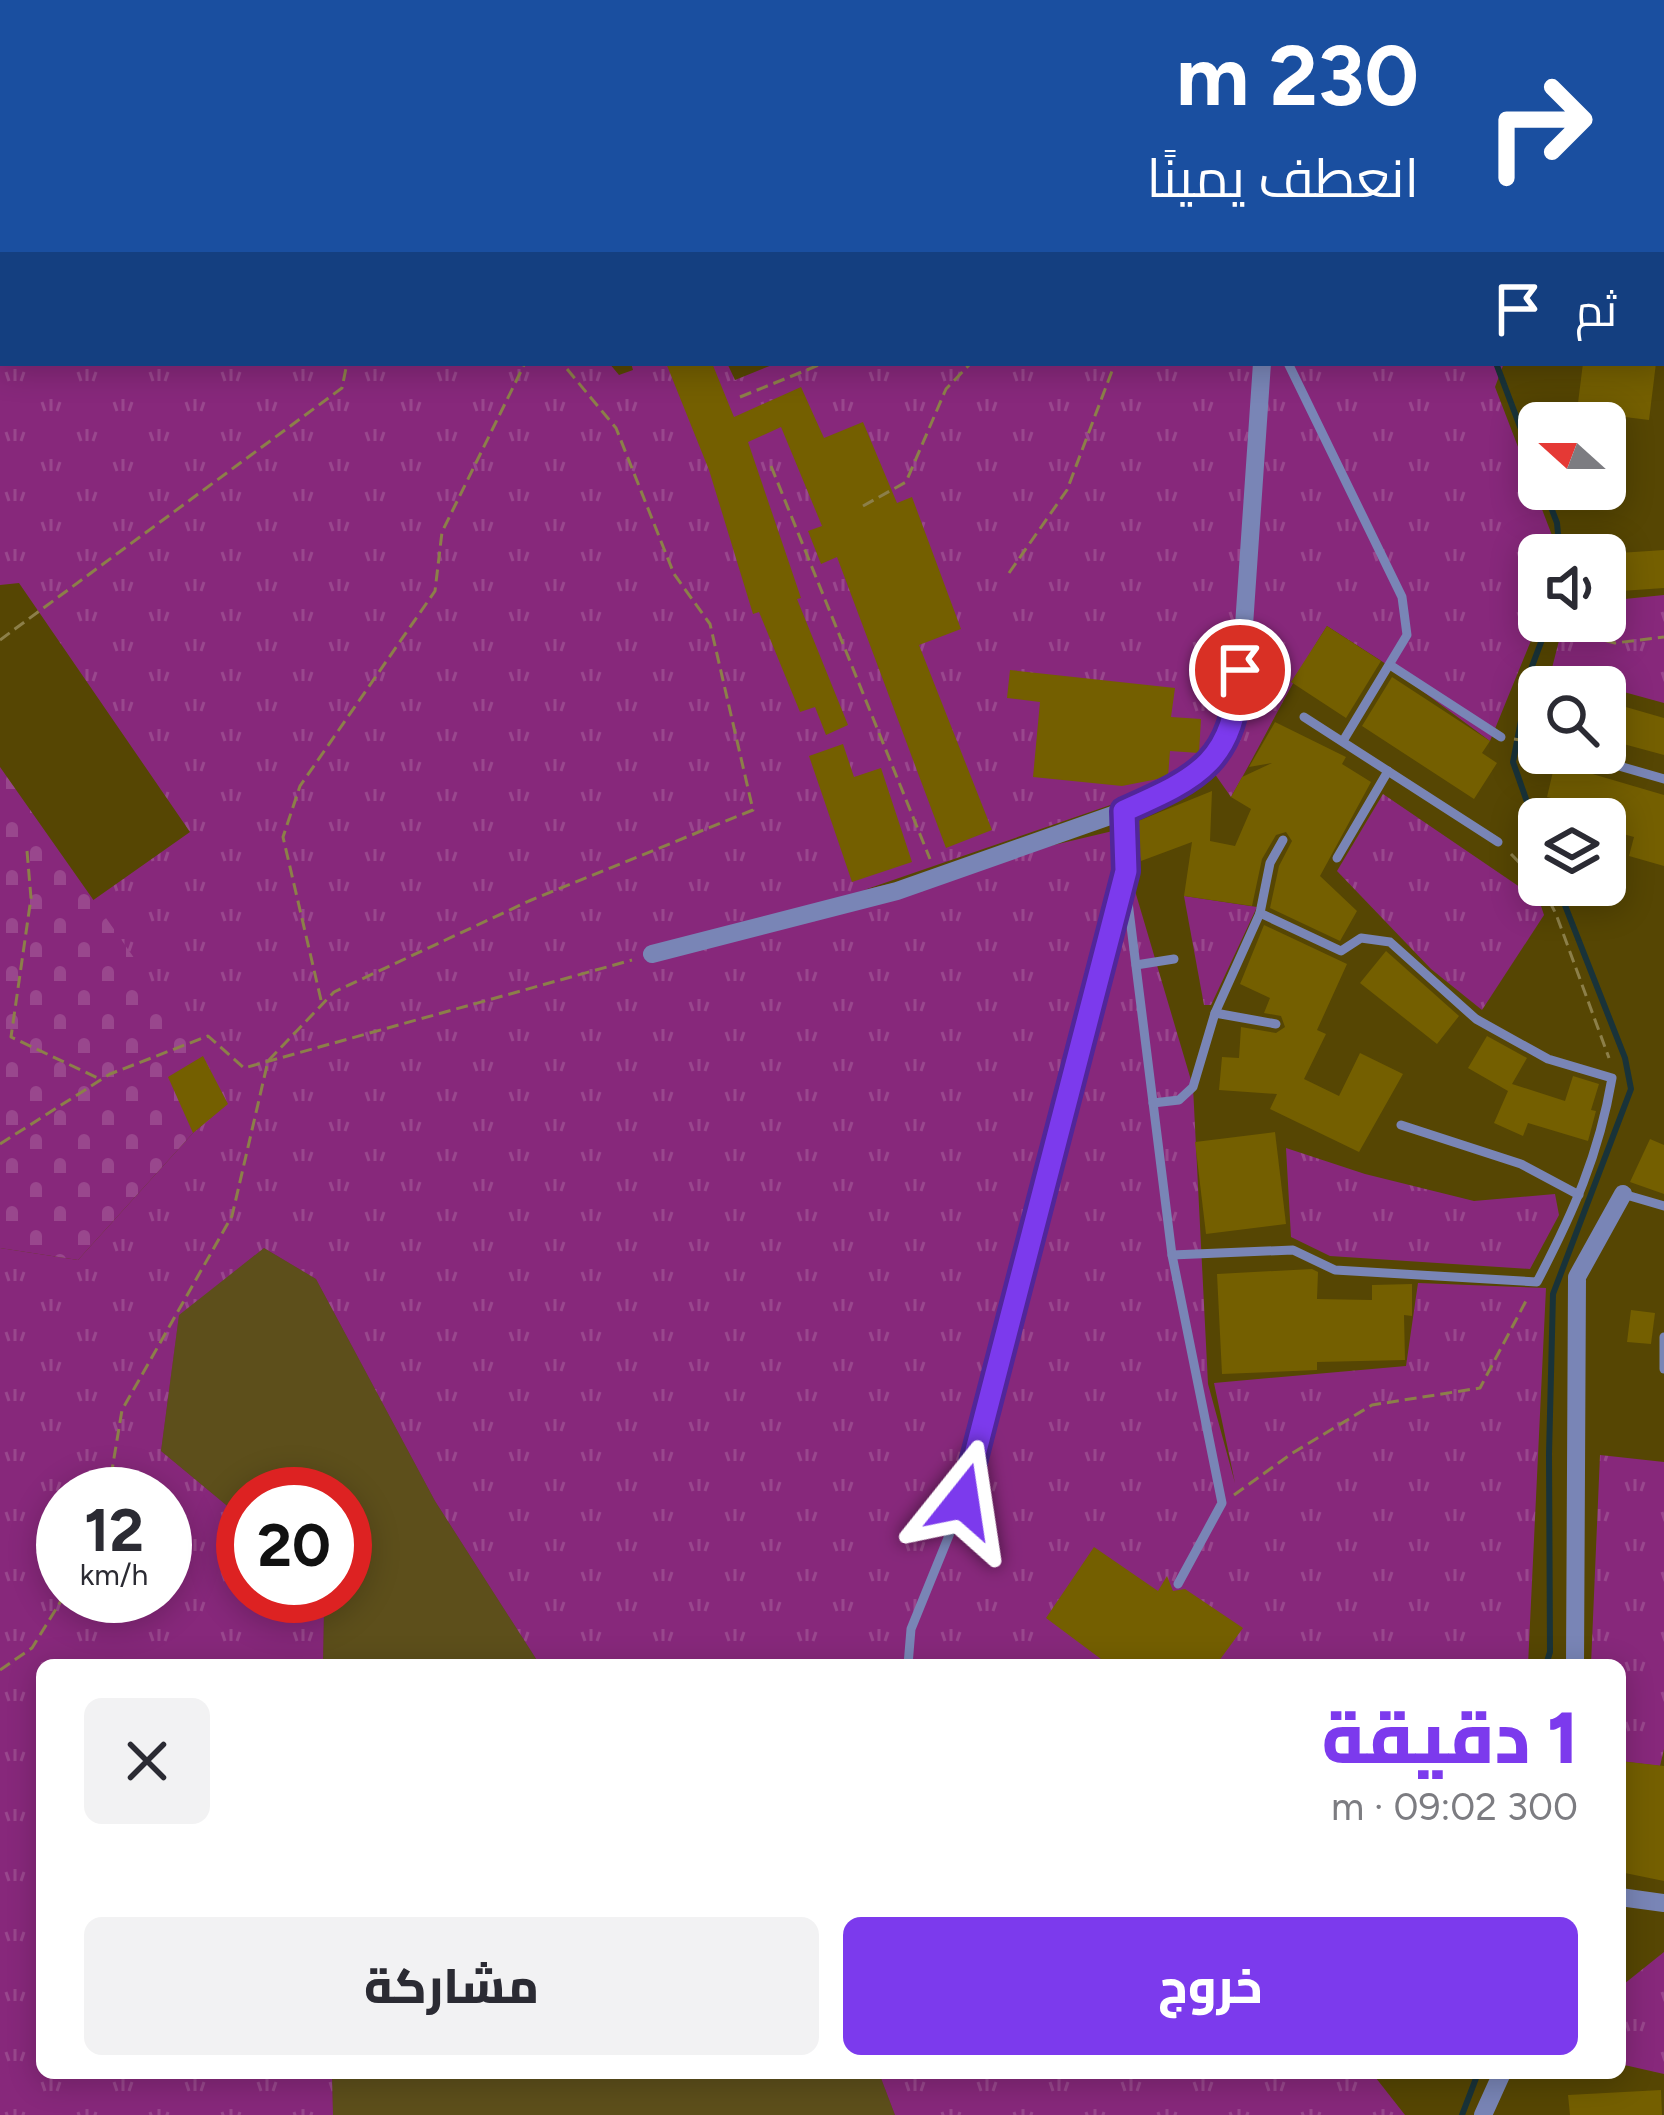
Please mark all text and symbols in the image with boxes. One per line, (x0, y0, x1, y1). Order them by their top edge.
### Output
text: 230 m (1176, 25, 1419, 126)
icon: right (1461, 48, 1617, 204)
text: انعطف يمينًا (1146, 146, 1419, 211)
icon: arrive (1485, 276, 1551, 342)
text: ثم (1575, 283, 1617, 337)
north arrow (1518, 402, 1626, 510)
map controls (1518, 402, 1626, 906)
button: sound (1518, 534, 1626, 642)
pin (1189, 619, 1291, 721)
icon: arrive (1207, 637, 1273, 703)
button: search (1518, 666, 1626, 774)
button: layers (1518, 798, 1626, 906)
position arrow (900, 1438, 1026, 1564)
speed limit sign: 20 (216, 1467, 372, 1623)
text: 12 (84, 1494, 144, 1566)
text: km/h (80, 1556, 148, 1593)
text: 1 دقيقة (1321, 1695, 1578, 1781)
button: close (84, 1698, 210, 1824)
text: 300 m · 09:02 (1331, 1783, 1578, 1830)
button: مشاركة (84, 1917, 819, 2055)
button: خروج (843, 1917, 1578, 2055)

